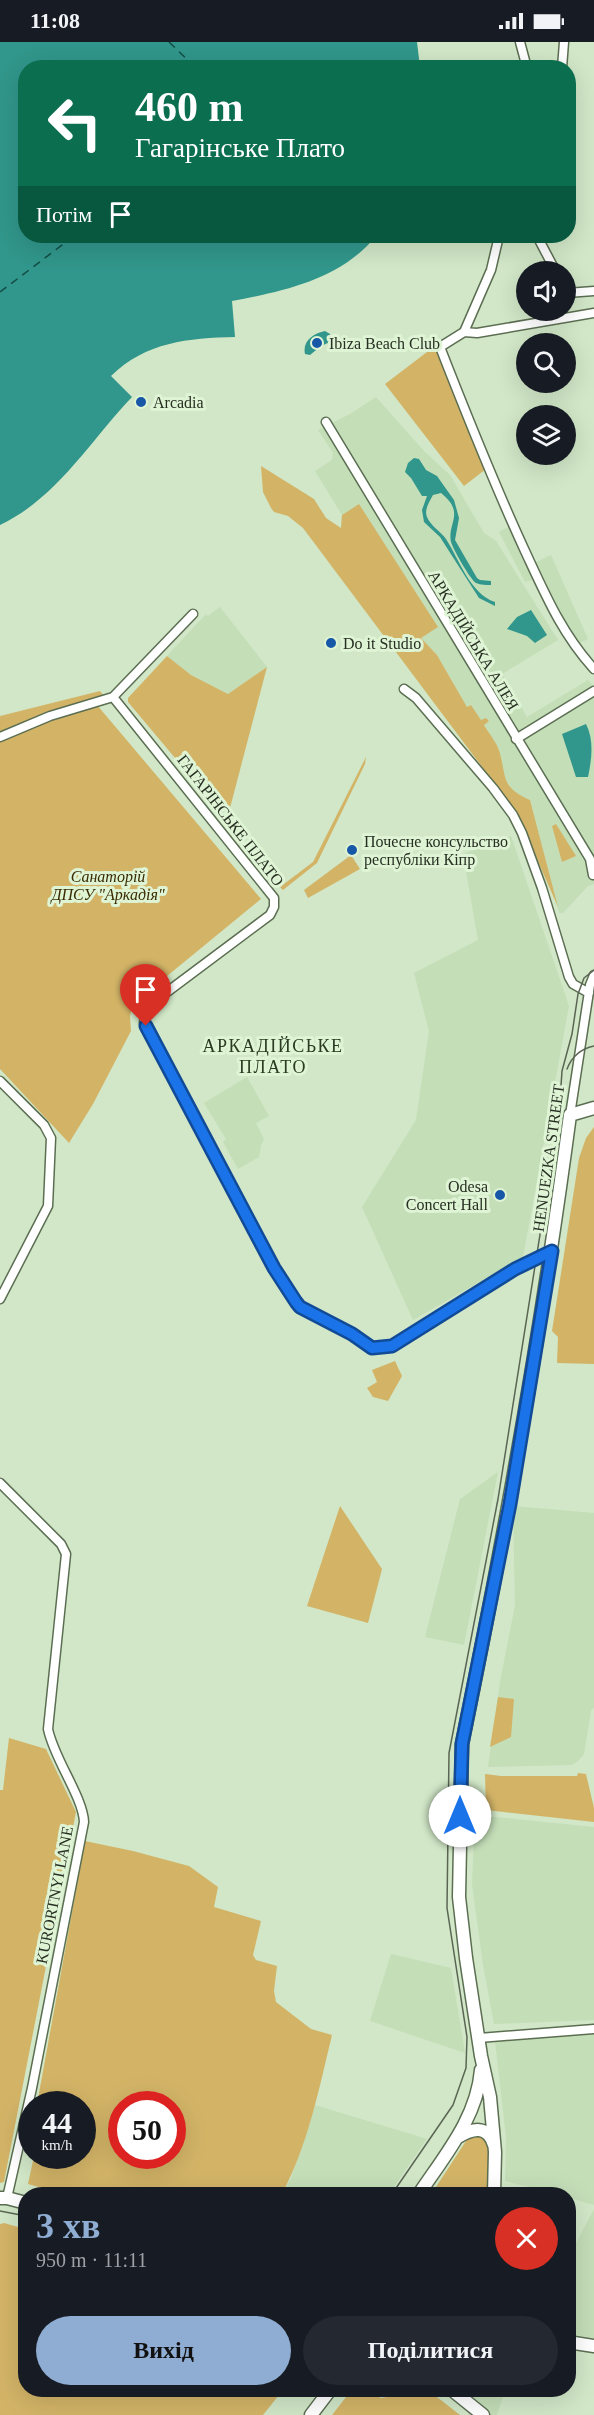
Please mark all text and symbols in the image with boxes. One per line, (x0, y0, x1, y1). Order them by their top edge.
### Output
text: 11:08 (30, 8, 80, 33)
icon: left (36, 84, 114, 162)
text: 460 m (135, 84, 244, 130)
text: Гагарінське Плато (135, 133, 345, 163)
icon: arrive (104, 198, 137, 231)
text: Потім (36, 202, 92, 227)
map controls (516, 261, 576, 465)
button: sound (516, 261, 576, 321)
button: search (516, 333, 576, 393)
place label: Ibiza Beach Club (329, 335, 440, 352)
marker: Ibiza Beach Club (310, 336, 324, 350)
place label: Arcadia (153, 394, 204, 411)
marker: Arcadia (134, 395, 148, 409)
button: layers (516, 405, 576, 465)
street label: АРКАДІЙСЬКА АЛЕЯ (424, 567, 523, 714)
place label: Do it Studio (343, 635, 421, 652)
marker: Do it Studio (324, 636, 338, 650)
street label: ГАГАРІНСЬКЕ ПЛАТО (174, 751, 287, 889)
place label: Почесне консульство республіки Кіпр (364, 833, 508, 869)
marker: Почесне консульство республіки Кіпр (345, 843, 359, 857)
park label: Санаторій ДПСУ "Аркадія" (49, 868, 165, 904)
pin (120, 964, 171, 1026)
icon: arrive (129, 973, 162, 1006)
district label: АРКАДІЙСЬКЕ ПЛАТО (202, 1036, 344, 1077)
street label: HENUEZKA STREET (530, 1083, 567, 1233)
place label: Odesa Concert Hall (406, 1178, 489, 1213)
marker: Odesa Concert Hall (493, 1188, 507, 1202)
position arrow (428, 1784, 492, 1848)
street label: KURORTNYI LANE (33, 1825, 76, 1965)
speed limit sign: 50 (108, 2091, 186, 2169)
text: 44 (42, 2106, 72, 2139)
text: km/h (42, 2137, 72, 2153)
text: 3 хв (36, 2206, 100, 2246)
button: close (495, 2207, 558, 2270)
text: 950 m · 11:11 (36, 2249, 147, 2271)
button: Вихід (36, 2316, 291, 2385)
button: Поділитися (303, 2316, 558, 2385)

